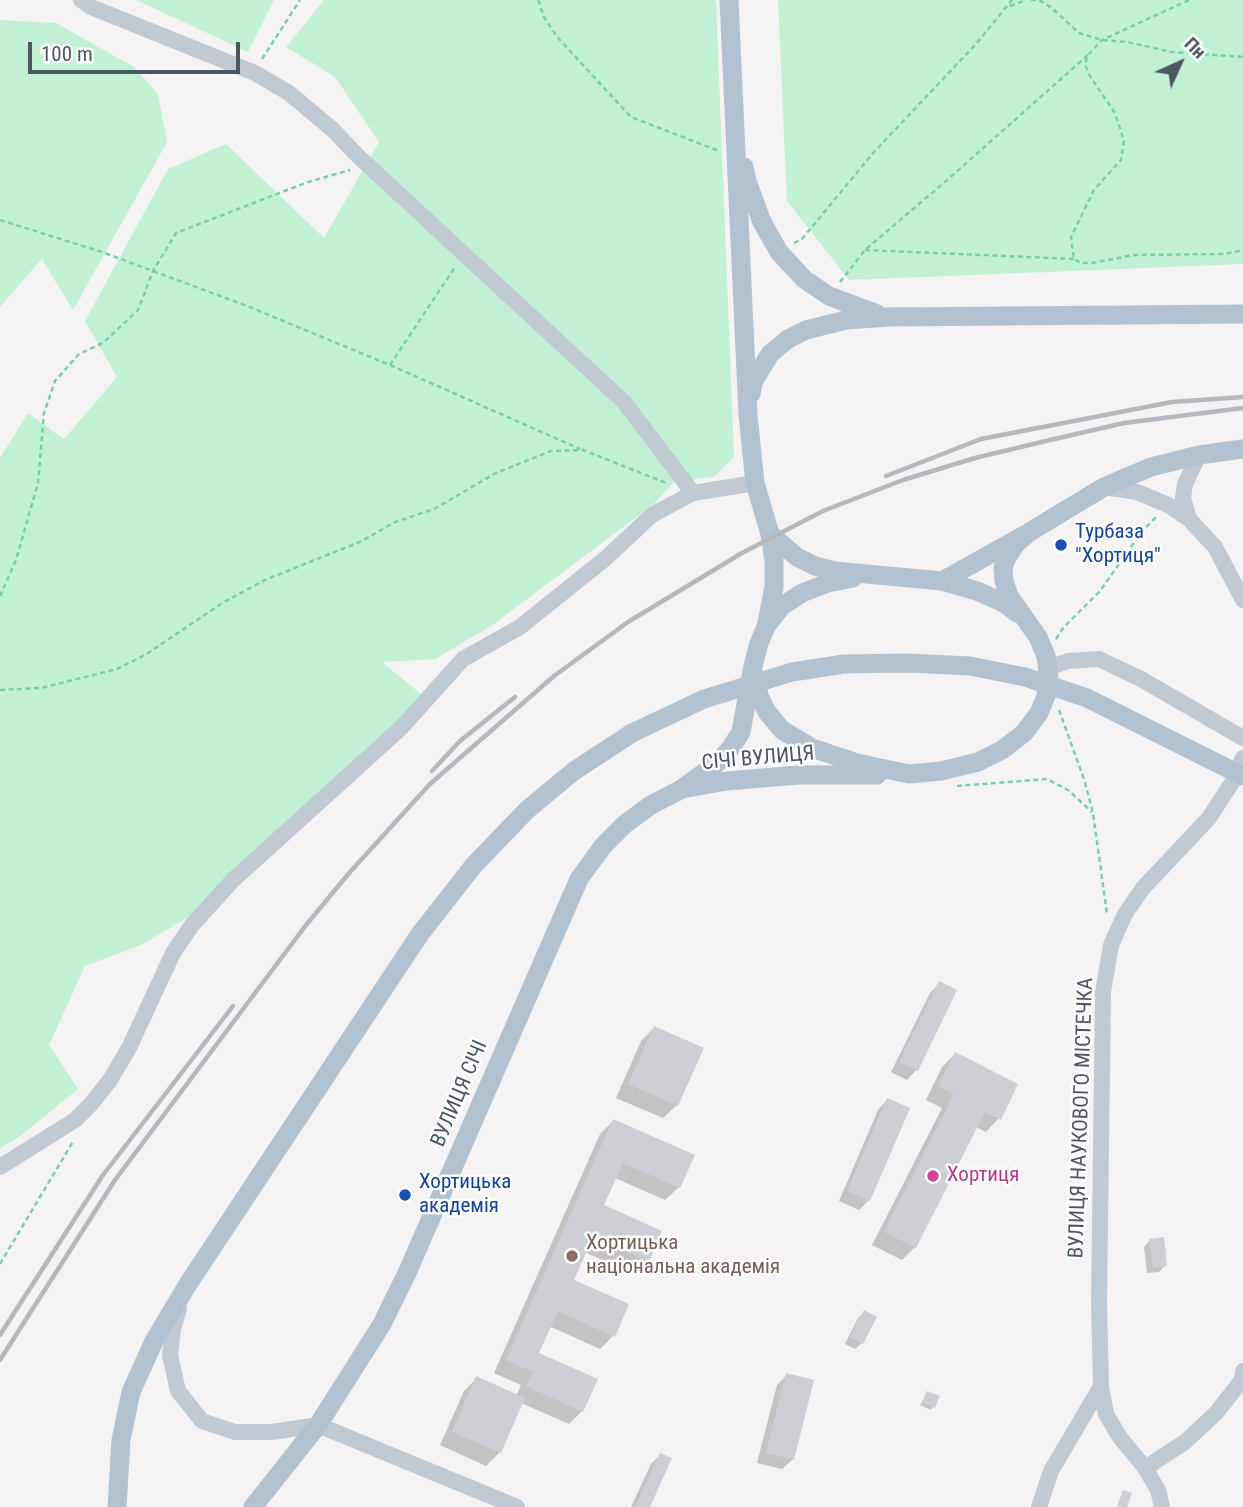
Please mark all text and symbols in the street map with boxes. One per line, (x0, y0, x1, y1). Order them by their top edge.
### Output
scale bar (32, 28, 243, 72)
north arrow (1145, 28, 1215, 98)
text: Пн (1180, 32, 1211, 63)
text: 100 m (41, 42, 93, 66)
place label: Турбаза "Хортиця" (1075, 520, 1161, 570)
marker: Турбаза "Хортиця" (1053, 537, 1069, 553)
street label: СІЧІ ВУЛИЦЯ (701, 742, 815, 776)
street label: ВУЛИЦЯ НАУКОВОГО МІСТЕЧКА (1065, 977, 1099, 1259)
street label: ВУЛИЦЯ СІЧІ (426, 1037, 494, 1151)
place label: Хортиця (947, 1163, 1019, 1189)
marker: Хортиця (925, 1168, 941, 1184)
place label: Хортицька академія (419, 1170, 511, 1220)
marker: Хортицька академія (397, 1187, 413, 1203)
place label: Хортицька національна академія (586, 1231, 780, 1281)
marker: Хортицька національна академія (564, 1248, 580, 1264)

